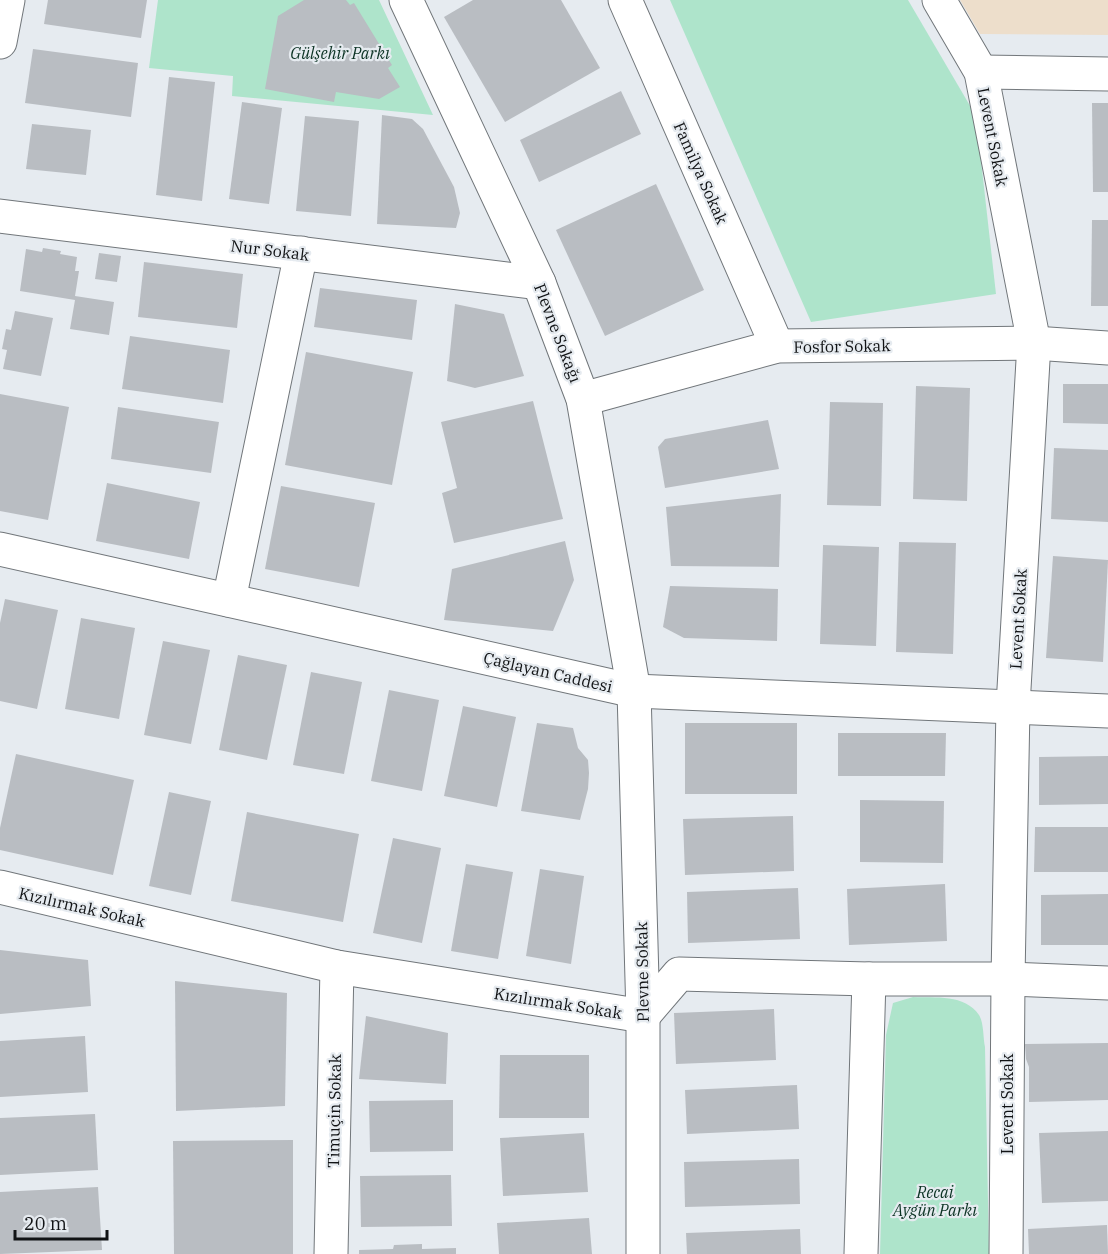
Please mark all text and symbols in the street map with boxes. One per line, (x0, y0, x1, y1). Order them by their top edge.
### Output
park label: Gülşehir Parkı (290, 43, 390, 63)
street label: Levent Sokak (974, 86, 1013, 189)
street label: Familya Sokak (670, 119, 733, 228)
street label: Nur Sokak (230, 235, 311, 265)
street label: Plevne Sokağı (530, 281, 586, 385)
street label: Fosfor Sokak (793, 335, 891, 357)
street label: Levent Sokak (1005, 568, 1031, 670)
street label: Çağlayan Caddesi (482, 647, 614, 697)
street label: Kızılırmak Sokak (17, 883, 148, 931)
street label: Plevne Sokak (631, 921, 653, 1022)
street label: Kızılırmak Sokak (493, 983, 624, 1023)
street label: Timuçin Sokak (323, 1053, 345, 1168)
street label: Levent Sokak (997, 1053, 1017, 1154)
park label: Recai Aygün Parkı (892, 1182, 977, 1220)
scale bar (15, 1203, 106, 1241)
text: 20 m (24, 1212, 67, 1235)

